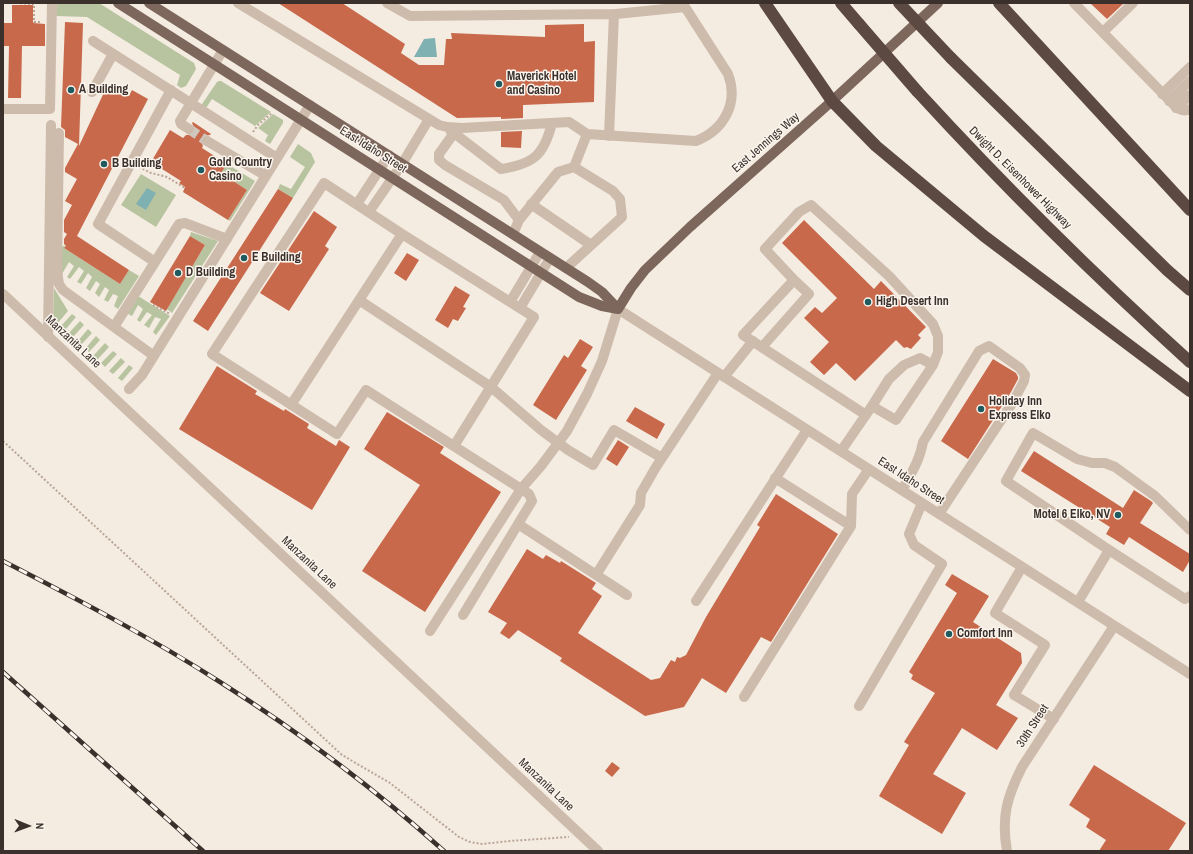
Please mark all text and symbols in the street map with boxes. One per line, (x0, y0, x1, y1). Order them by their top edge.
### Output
place label: Maverick Hotel and Casino (507, 70, 576, 98)
marker: Maverick Hotel and Casino (494, 79, 504, 89)
place label: A Building (79, 83, 128, 97)
marker: A Building (66, 85, 76, 95)
street label: East Jennings Way (729, 110, 803, 176)
street label: East Idaho Street (337, 124, 409, 176)
street label: Dwight D. Eisenhower Highway (966, 124, 1074, 232)
place label: Gold Country Casino (209, 156, 272, 184)
place label: B Building (112, 157, 161, 171)
marker: B Building (99, 159, 109, 169)
marker: Gold Country Casino (196, 165, 206, 175)
place label: E Building (252, 251, 301, 265)
marker: E Building (239, 253, 249, 263)
place label: D Building (186, 266, 235, 280)
marker: D Building (173, 268, 183, 278)
place label: High Desert Inn (876, 295, 949, 309)
marker: High Desert Inn (863, 297, 873, 307)
street label: Manzanita Lane (42, 313, 104, 371)
place label: Holiday Inn Express Elko (989, 395, 1051, 423)
marker: Holiday Inn Express Elko (976, 404, 986, 414)
street label: East Idaho Street (875, 454, 947, 508)
place label: Motel 6 Elko, NV (1033, 508, 1110, 522)
marker: Motel 6 Elko, NV (1113, 510, 1123, 520)
street label: Manzanita Lane (278, 534, 340, 592)
place label: Comfort Inn (957, 627, 1013, 641)
marker: Comfort Inn (944, 629, 954, 639)
street label: 30th Street (1014, 702, 1052, 750)
street label: Manzanita Lane (515, 756, 577, 814)
north arrow (8, 806, 48, 846)
text: N (33, 823, 47, 830)

